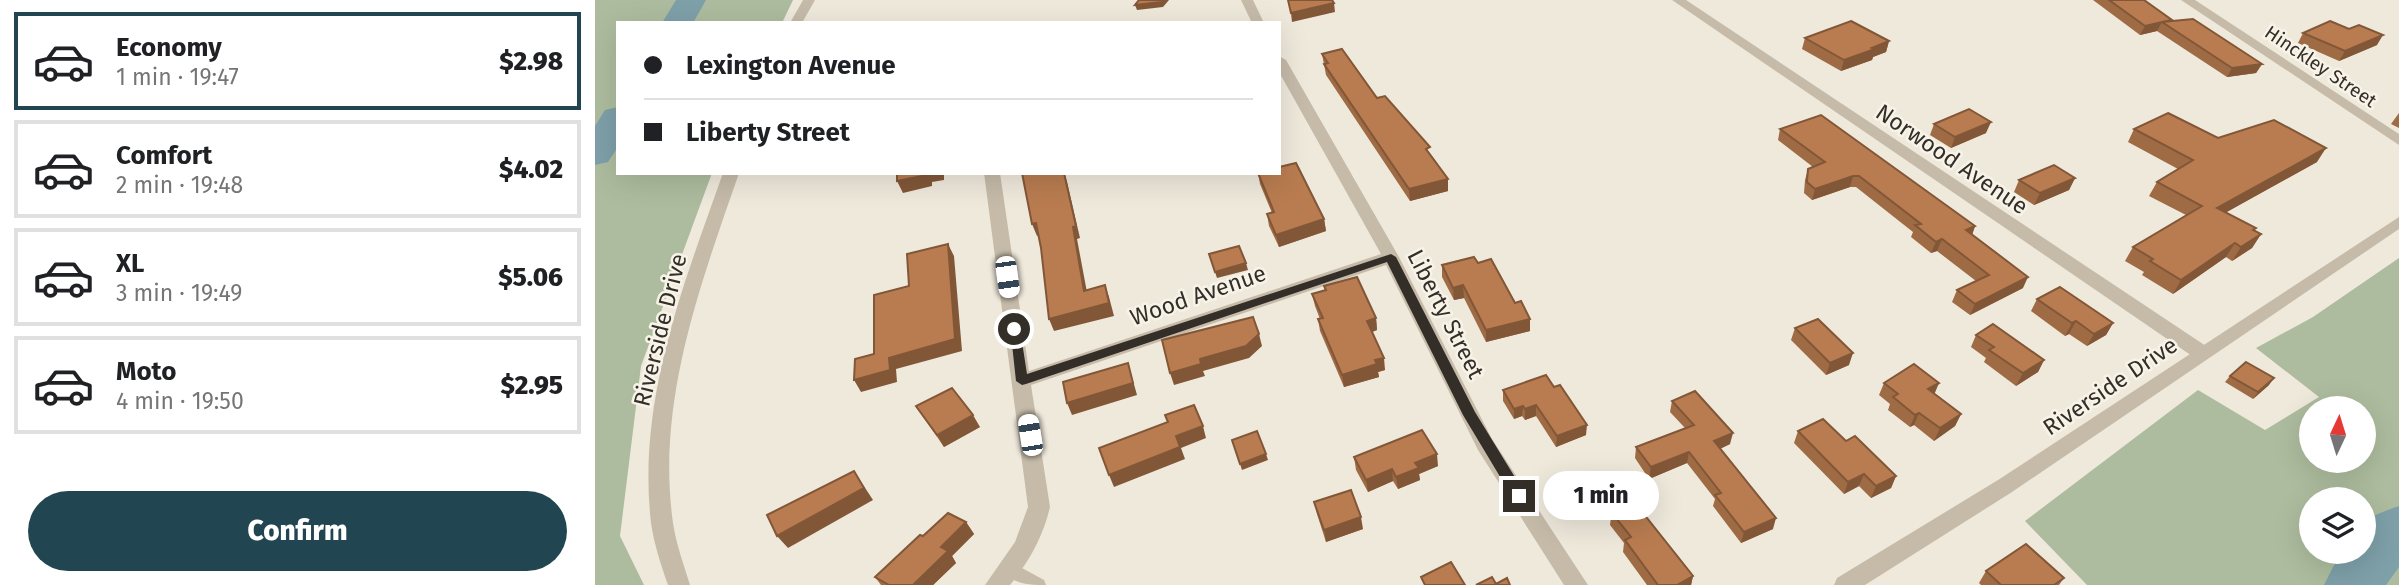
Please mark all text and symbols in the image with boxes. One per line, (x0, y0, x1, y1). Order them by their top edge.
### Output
street label: Hinckley Street (2260, 21, 2381, 112)
icon: car (32, 30, 95, 93)
text: Economy (116, 32, 222, 63)
text: $2.98 (499, 46, 563, 77)
text: Lexington Avenue (686, 50, 896, 81)
text: 1 min · 19:47 (116, 63, 239, 91)
street label: Norwood Avenue (1871, 98, 2033, 220)
text: Liberty Street (686, 117, 850, 148)
icon: car (32, 138, 95, 201)
text: Comfort (116, 140, 212, 171)
text: $4.02 (499, 154, 563, 185)
text: 2 min · 19:48 (116, 171, 243, 199)
street label: Liberty Street (1402, 245, 1491, 384)
icon: car (32, 246, 95, 309)
text: XL (116, 248, 144, 279)
street label: Riverside Drive (628, 251, 692, 409)
car (994, 255, 1021, 299)
street label: Wood Avenue (1126, 259, 1270, 331)
text: $5.06 (498, 262, 563, 293)
text: 3 min · 19:49 (116, 279, 242, 307)
route start (998, 313, 1030, 345)
street label: Riverside Drive (2037, 331, 2183, 441)
icon: car (32, 354, 95, 417)
text: Moto (116, 356, 176, 387)
text: $2.95 (500, 370, 563, 401)
text: 4 min · 19:50 (116, 387, 244, 415)
north arrow (2299, 396, 2377, 472)
map controls (2299, 396, 2376, 564)
car (1017, 413, 1044, 457)
callout: 1 min (1543, 472, 1659, 520)
route end (1503, 480, 1535, 512)
text: 1 min (1573, 481, 1629, 509)
button: layers (2299, 487, 2376, 564)
button: Confirm (28, 491, 567, 571)

